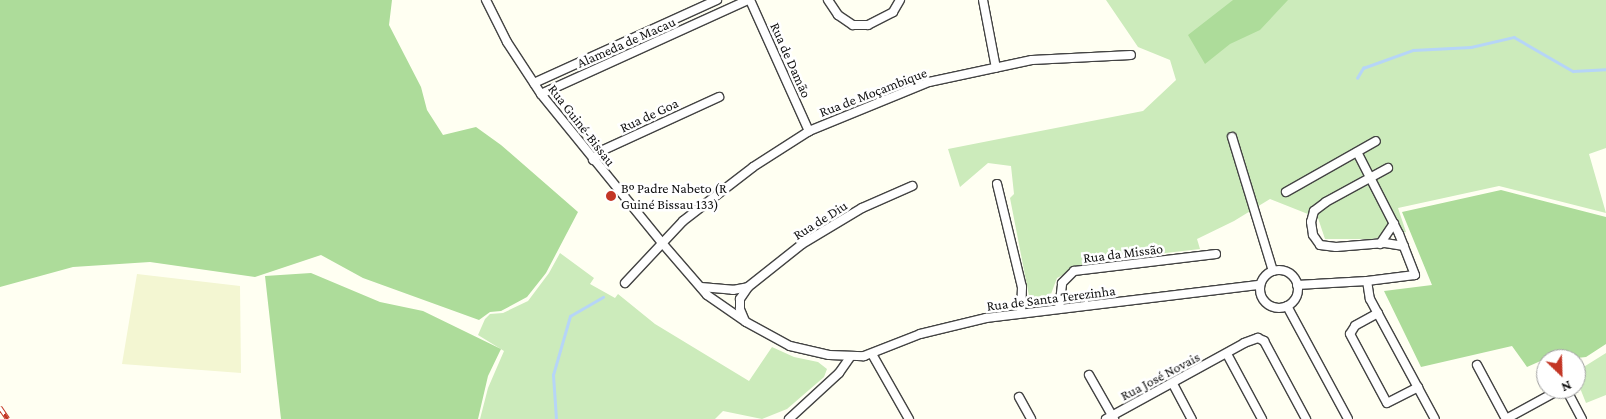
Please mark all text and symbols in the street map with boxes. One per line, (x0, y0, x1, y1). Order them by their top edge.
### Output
street label: Alameda de Macau (574, 13, 678, 71)
street label: Rua de Damão (767, 20, 815, 100)
street label: Rua de Moçambique (817, 64, 929, 120)
street label: Rua Guiné-Bissau (545, 81, 619, 169)
street label: Rua de Goa (617, 94, 681, 136)
place label: Bº Padre Nabeto (R Guiné Bissau 133) (621, 180, 727, 212)
marker: Bº Padre Nabeto (R Guiné Bissau 133) (605, 190, 617, 202)
street label: Rua de Diu (790, 197, 850, 243)
street label: Rua da Missão (1082, 240, 1164, 266)
street label: Rua de Santa Terezinha (986, 282, 1116, 314)
street label: Rua José Novais (1117, 348, 1203, 404)
north arrow (1536, 349, 1586, 399)
text: N (1559, 378, 1574, 396)

